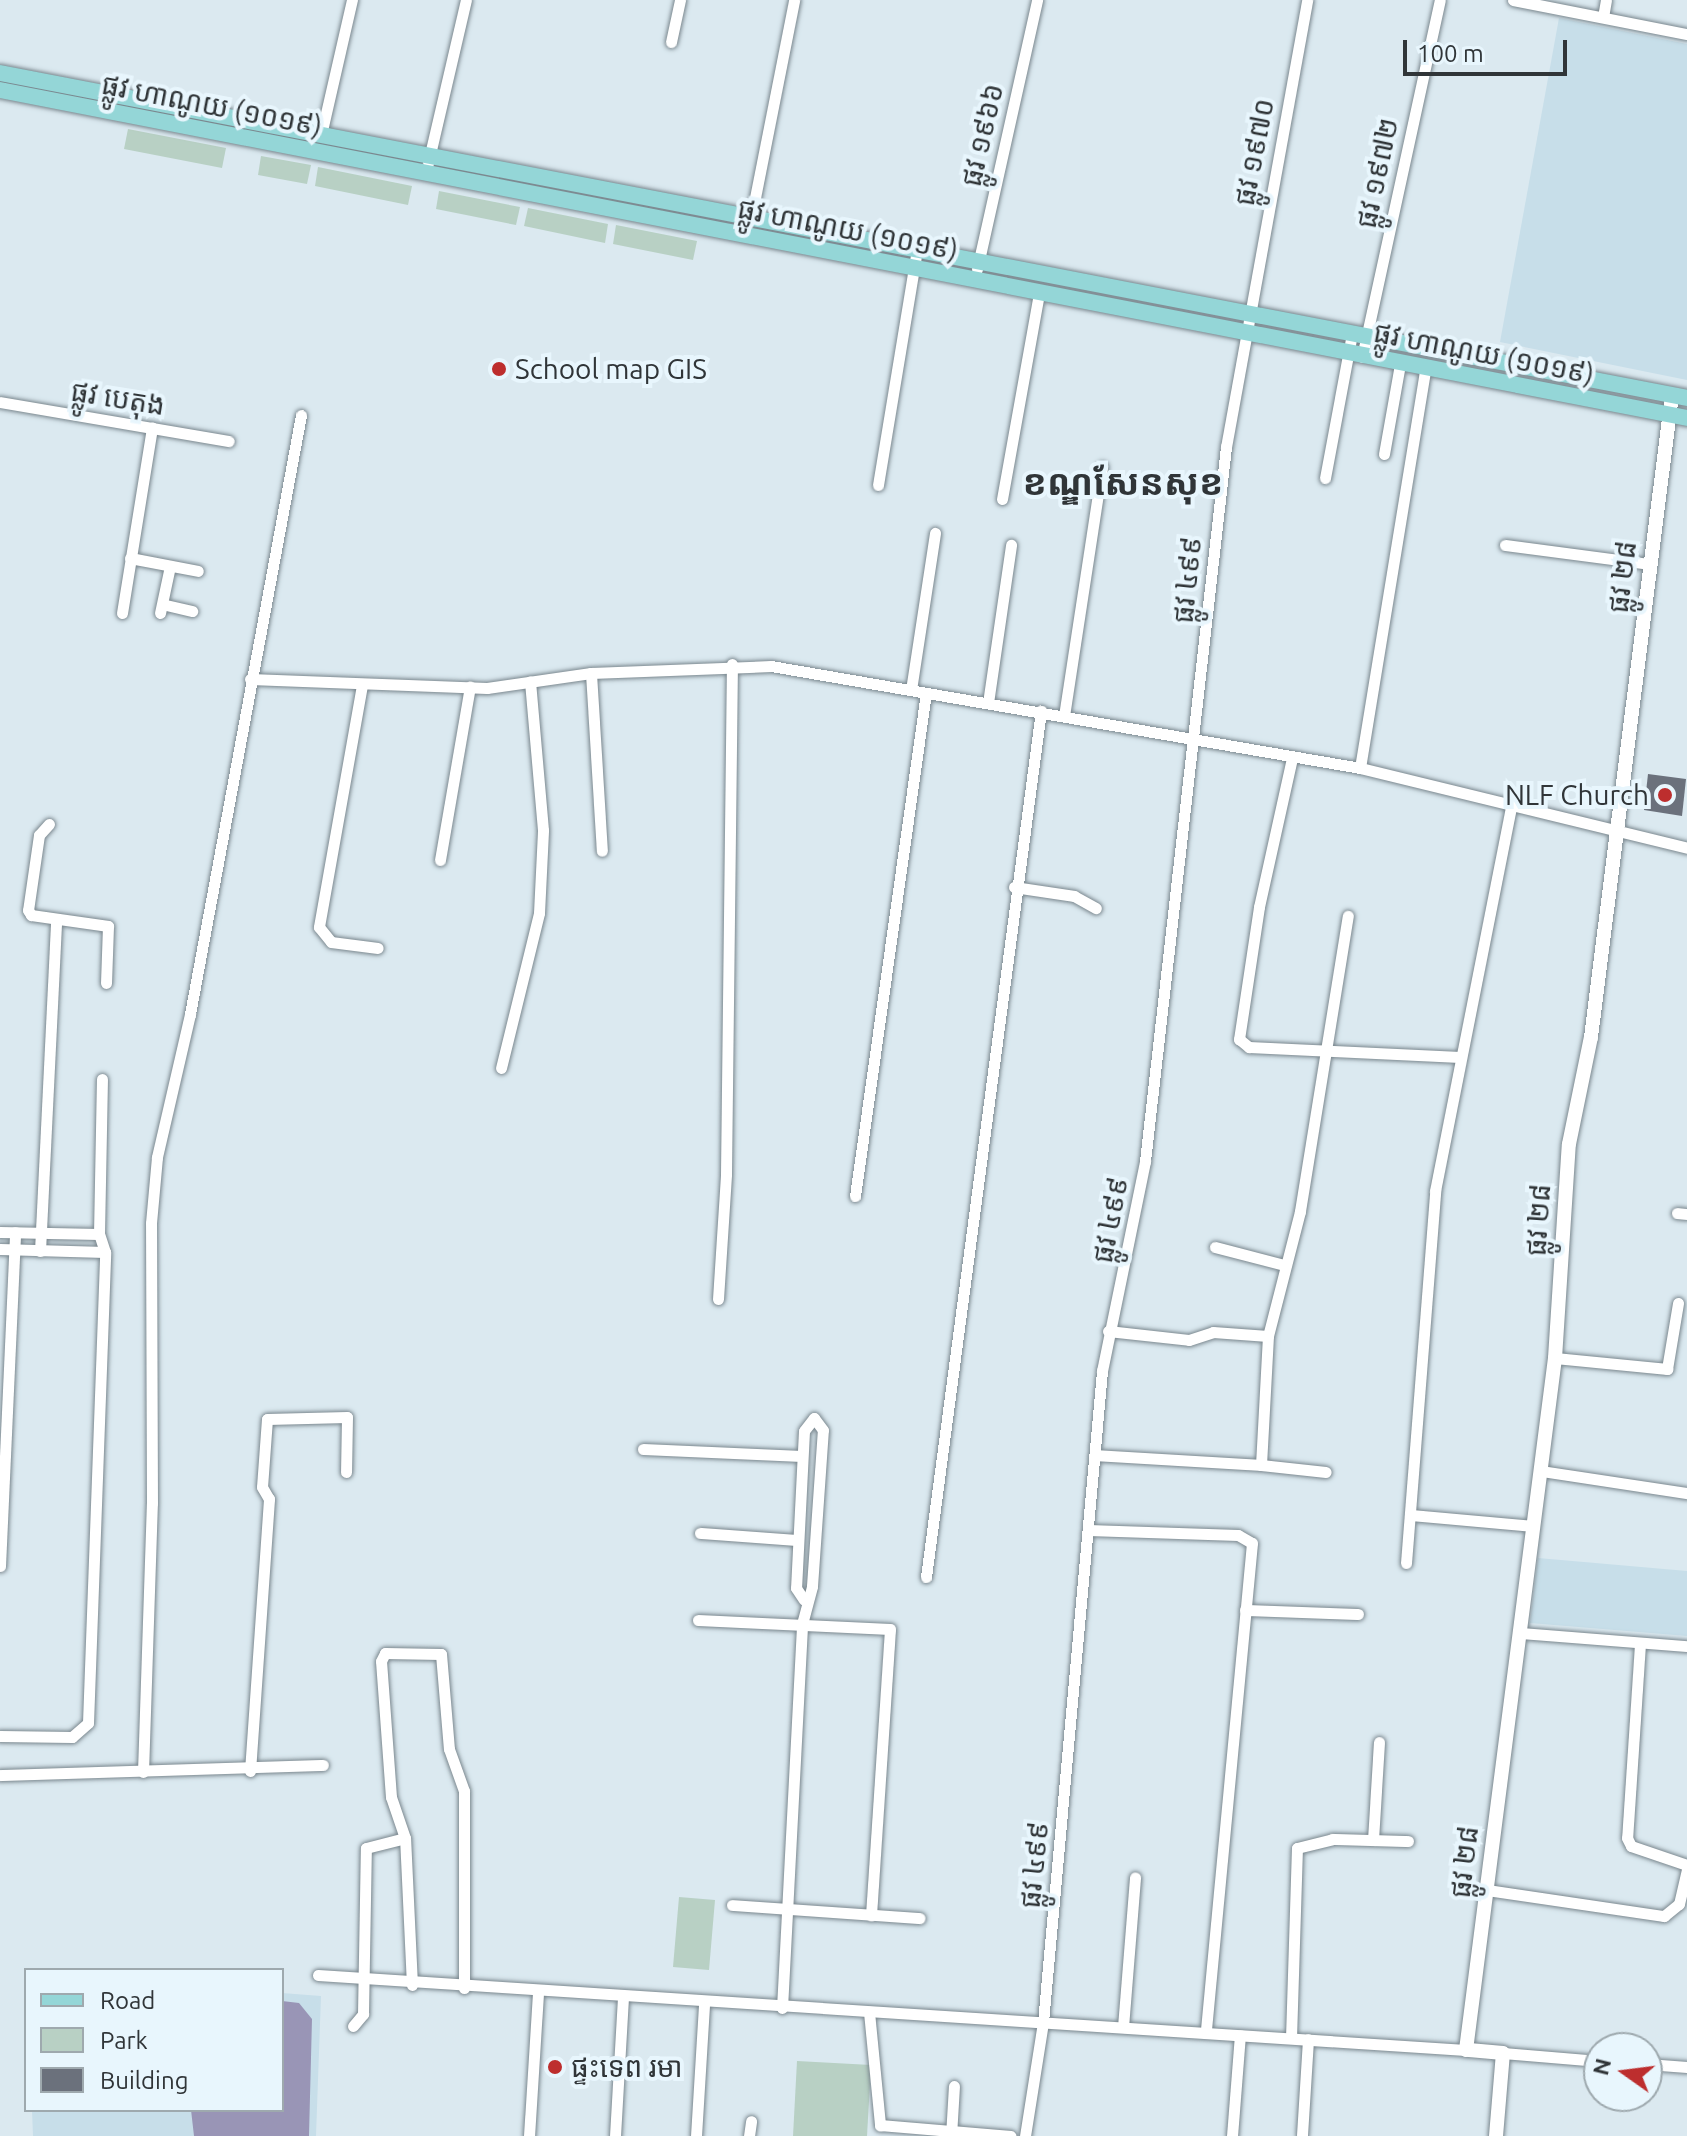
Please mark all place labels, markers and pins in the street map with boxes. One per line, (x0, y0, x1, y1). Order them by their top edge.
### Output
place label: School map GIS (515, 352, 707, 386)
marker: School map GIS (490, 360, 508, 378)
place label: NLF Church (1505, 778, 1649, 812)
marker: NLF Church (1656, 786, 1674, 804)
place label: ផ្ទះទេព រមា (571, 2050, 683, 2084)
marker: ផ្ទះទេព រមា (546, 2058, 564, 2076)

